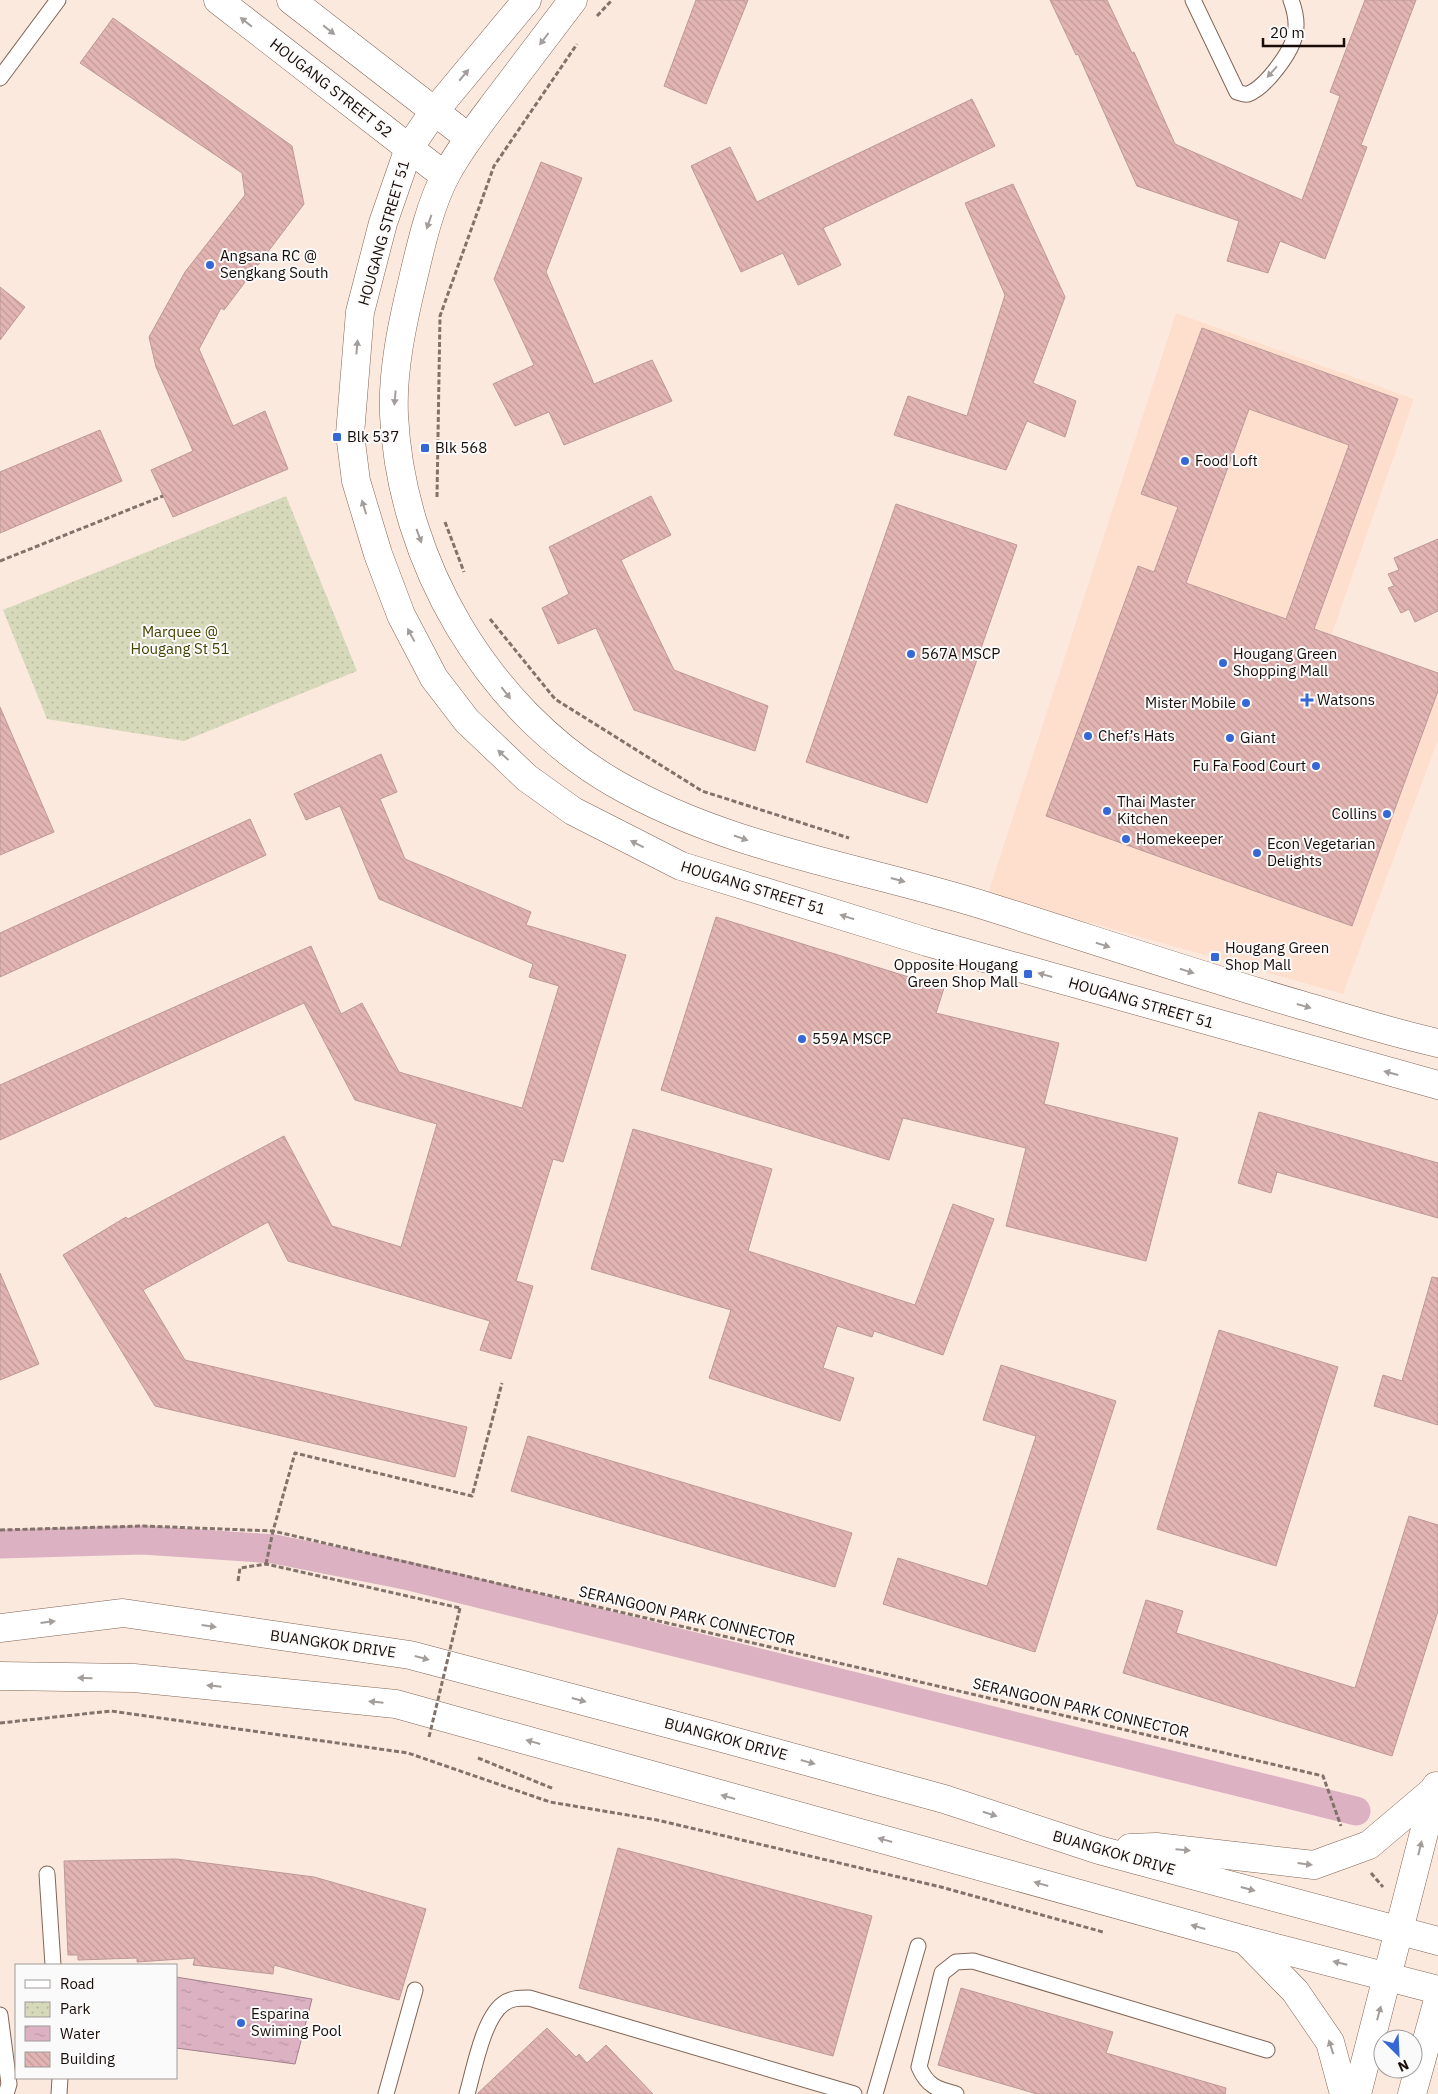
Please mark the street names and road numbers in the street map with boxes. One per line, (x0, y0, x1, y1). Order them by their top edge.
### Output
street label: HOUGANG STREET 52 (266, 34, 396, 141)
street label: HOUGANG STREET 51 (354, 158, 413, 308)
street label: HOUGANG STREET 51 (678, 856, 828, 919)
street label: HOUGANG STREET 51 (1066, 973, 1216, 1032)
street label: SERANGOON PARK CONNECTOR (577, 1581, 797, 1650)
street label: BUANGKOK DRIVE (269, 1625, 397, 1662)
street label: SERANGOON PARK CONNECTOR (971, 1673, 1191, 1742)
street label: BUANGKOK DRIVE (662, 1713, 790, 1764)
street label: BUANGKOK DRIVE (1051, 1826, 1178, 1879)

